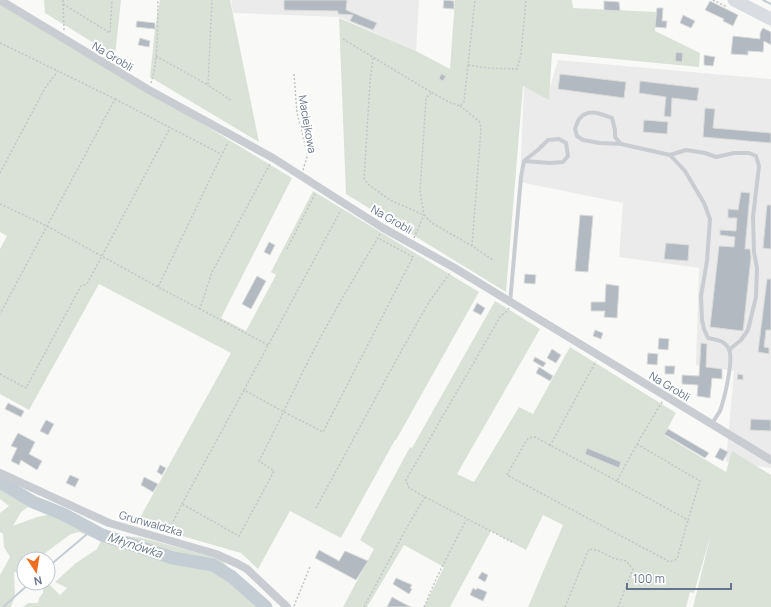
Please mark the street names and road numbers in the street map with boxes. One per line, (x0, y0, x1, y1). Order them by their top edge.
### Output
street label: Na Grobli (90, 38, 136, 74)
street label: Maciejkowa (296, 94, 320, 154)
street label: Na Grobli (369, 201, 415, 237)
street label: Na Grobli (647, 368, 693, 404)
street label: Grunwaldzka (117, 507, 185, 539)

